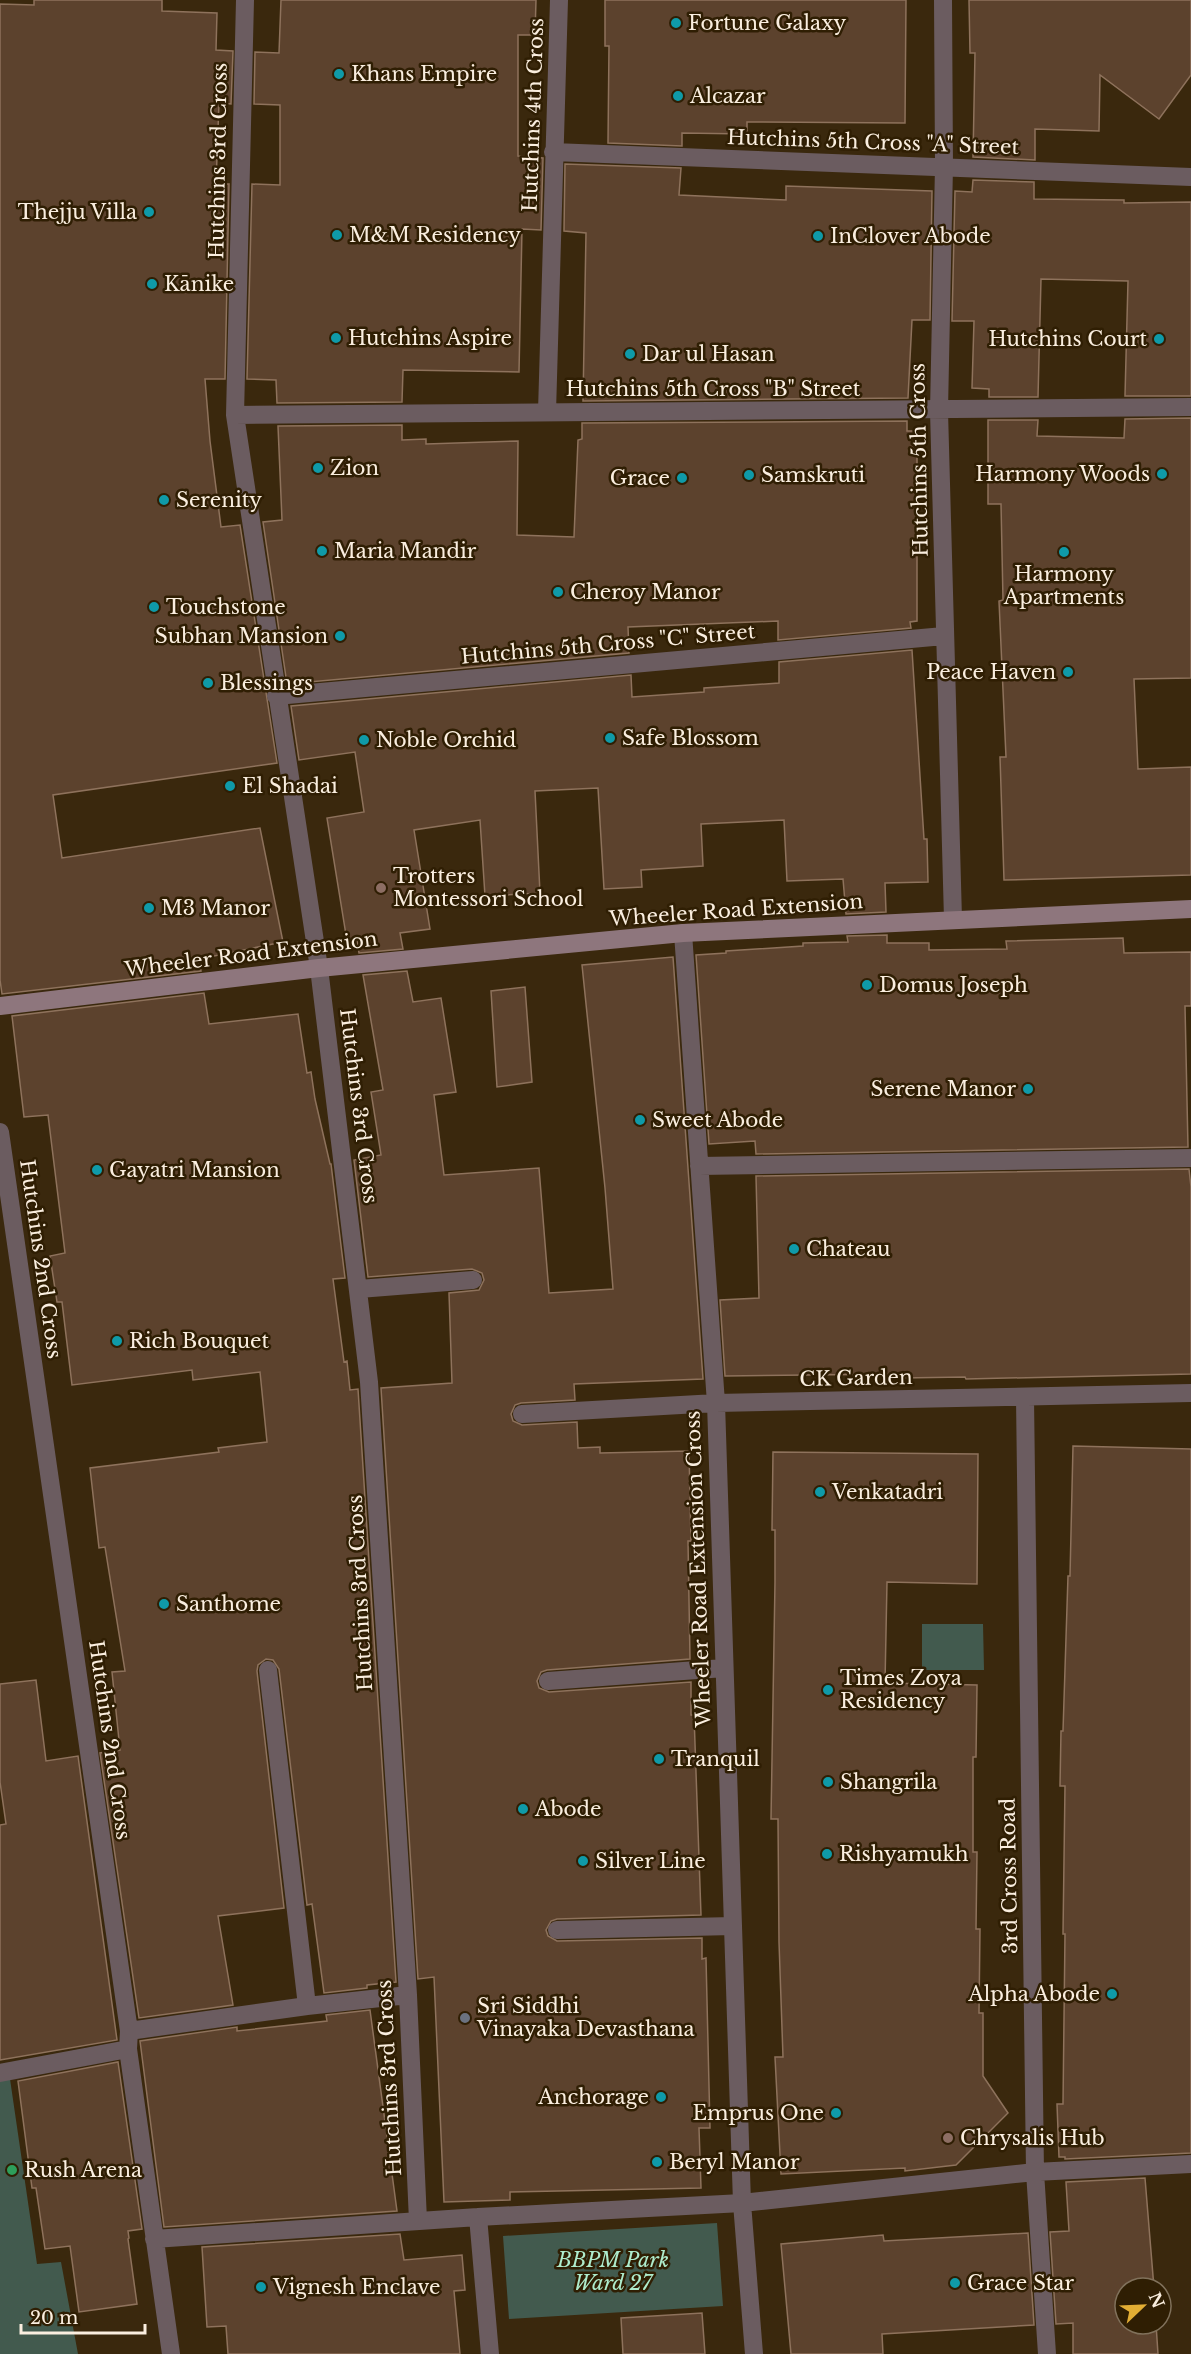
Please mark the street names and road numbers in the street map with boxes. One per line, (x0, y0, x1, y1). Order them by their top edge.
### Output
street label: Hutchins 4th Cross (518, 17, 548, 213)
street label: Hutchins 3rd Cross (204, 63, 232, 259)
street label: Hutchins 5th Cross "A" Street (727, 125, 1020, 159)
street label: Hutchins 5th Cross (905, 363, 933, 557)
street label: Hutchins 5th Cross "B" Street (566, 377, 861, 401)
street label: Hutchins 5th Cross "C" Street (460, 619, 757, 669)
street label: Wheeler Road Extension (607, 889, 864, 931)
street label: Wheeler Road Extension (122, 927, 379, 982)
street label: Hutchins 3rd Cross (335, 1007, 383, 1205)
street label: Hutchins 2nd Cross (15, 1158, 67, 1360)
street label: CK Garden (799, 1365, 913, 1391)
street label: Wheeler Road Extension Cross (680, 1410, 716, 1729)
street label: Hutchins 3rd Cross (343, 1494, 377, 1692)
street label: Hutchins 2nd Cross (84, 1639, 136, 1841)
street label: 3rd Cross Road (996, 1798, 1022, 1954)
street label: Hutchins 3rd Cross (372, 1979, 406, 2177)

